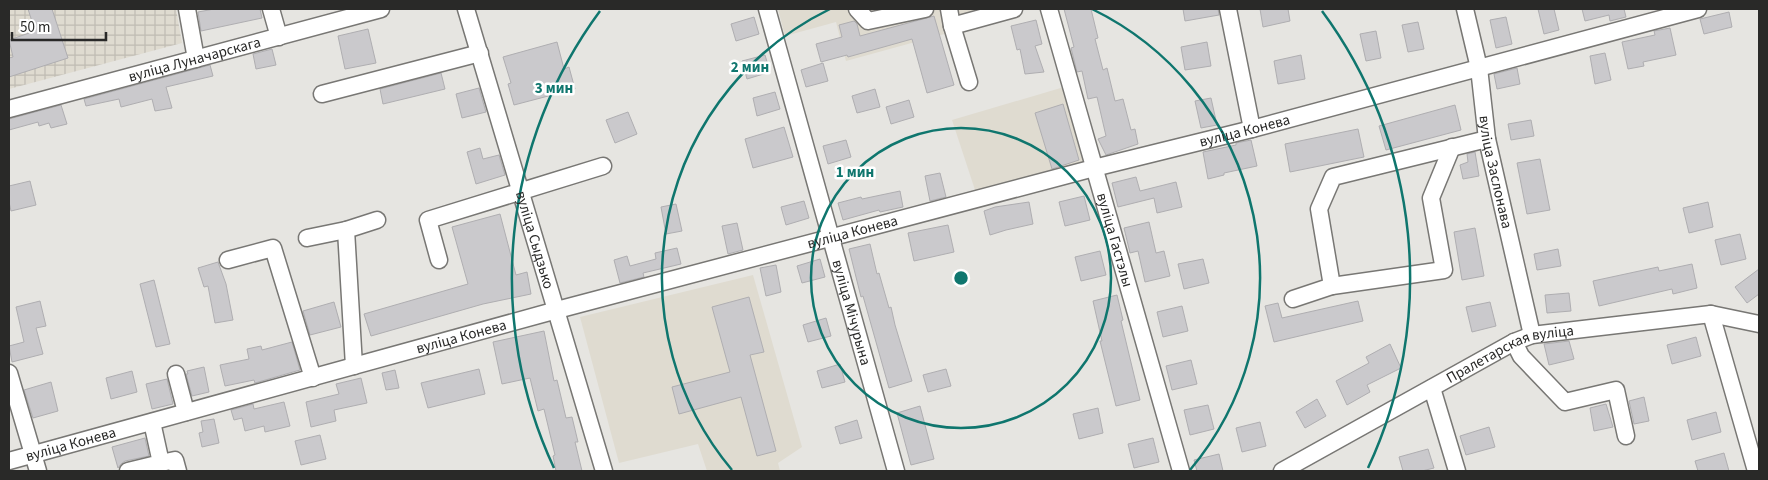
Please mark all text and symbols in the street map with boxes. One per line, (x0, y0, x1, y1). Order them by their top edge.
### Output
scale bar (12, 10, 106, 42)
text: 50 m (20, 17, 50, 38)
street label: вуліца Луначарскага (126, 31, 263, 87)
text: 2 мин (731, 57, 769, 78)
text: 3 мин (535, 78, 573, 99)
street label: вуліца Конева (1197, 109, 1292, 152)
street label: вуліца Заслонава (1474, 114, 1518, 231)
text: 1 мин (836, 162, 874, 183)
street label: вуліца Сыдзько (510, 188, 560, 292)
street label: вуліца Гастэлы (1091, 190, 1138, 289)
street label: вуліца Конева (805, 210, 900, 254)
street label: вуліца Мічурына (827, 257, 876, 368)
centre of rings (952, 269, 970, 287)
street label: вуліца Конева (414, 314, 509, 359)
street label: Пралетарская вуліца (1442, 320, 1575, 388)
street label: вуліца Конева (23, 422, 118, 466)

